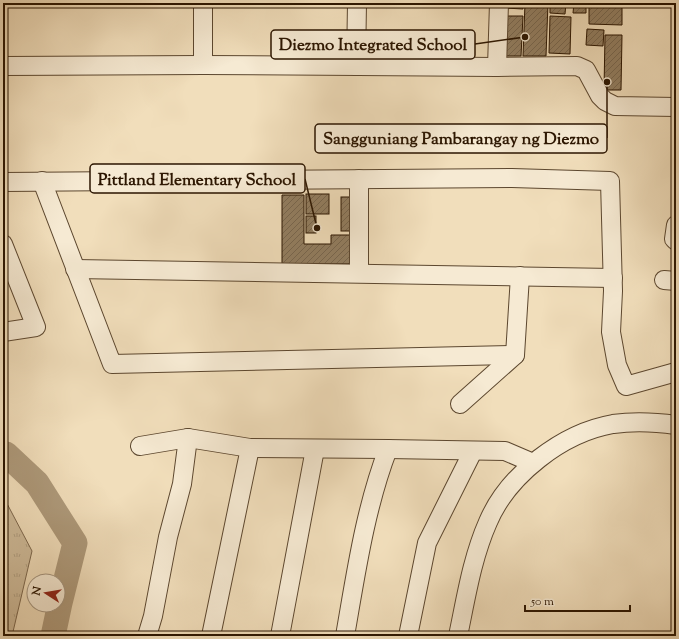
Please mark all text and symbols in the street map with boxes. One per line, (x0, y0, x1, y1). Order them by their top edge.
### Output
callout: Diezmo Integrated School (271, 30, 475, 59)
text: Diezmo Integrated School (279, 34, 468, 58)
callout: Sangguniang Pambarangay ng Diezmo (315, 124, 607, 153)
text: Sangguniang Pambarangay ng Diezmo (323, 128, 599, 152)
callout: Pittland Elementary School (90, 164, 305, 193)
text: Pittland Elementary School (98, 169, 297, 193)
north arrow (26, 573, 66, 613)
text: N (28, 585, 46, 598)
scale bar (525, 587, 630, 613)
text: 50 m (530, 593, 554, 611)

